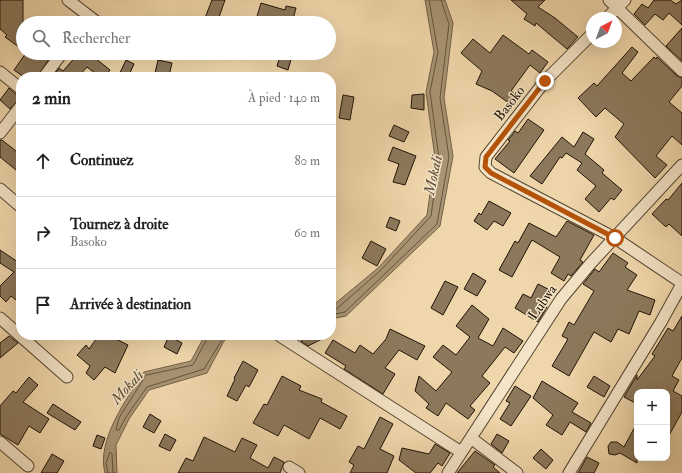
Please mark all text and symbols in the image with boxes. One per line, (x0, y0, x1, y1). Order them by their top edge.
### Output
north arrow (586, 12, 622, 48)
search box (16, 16, 336, 60)
icon: search (30, 27, 52, 49)
text: Rechercher (62, 29, 130, 48)
route end (536, 72, 554, 90)
street label: Basoko (491, 82, 528, 124)
text: 2 min (32, 88, 71, 109)
text: À pied · 140 m (248, 90, 320, 106)
icon: ahead (32, 150, 54, 172)
text: Continuez (70, 151, 134, 170)
text: 80 m (294, 153, 320, 169)
water label: Mokali (420, 153, 447, 198)
text: Tournez à droite (70, 215, 169, 234)
icon: right (32, 222, 54, 244)
text: 60 m (294, 225, 320, 241)
route start (606, 229, 624, 247)
text: Basoko (70, 234, 107, 250)
street label: Lubwa (524, 281, 561, 323)
icon: arrive (32, 294, 54, 316)
text: Arrivée à destination (70, 295, 191, 314)
water label: Mokali (106, 366, 148, 409)
map controls (634, 389, 670, 461)
button: + (634, 389, 670, 425)
button: − (634, 425, 670, 461)

